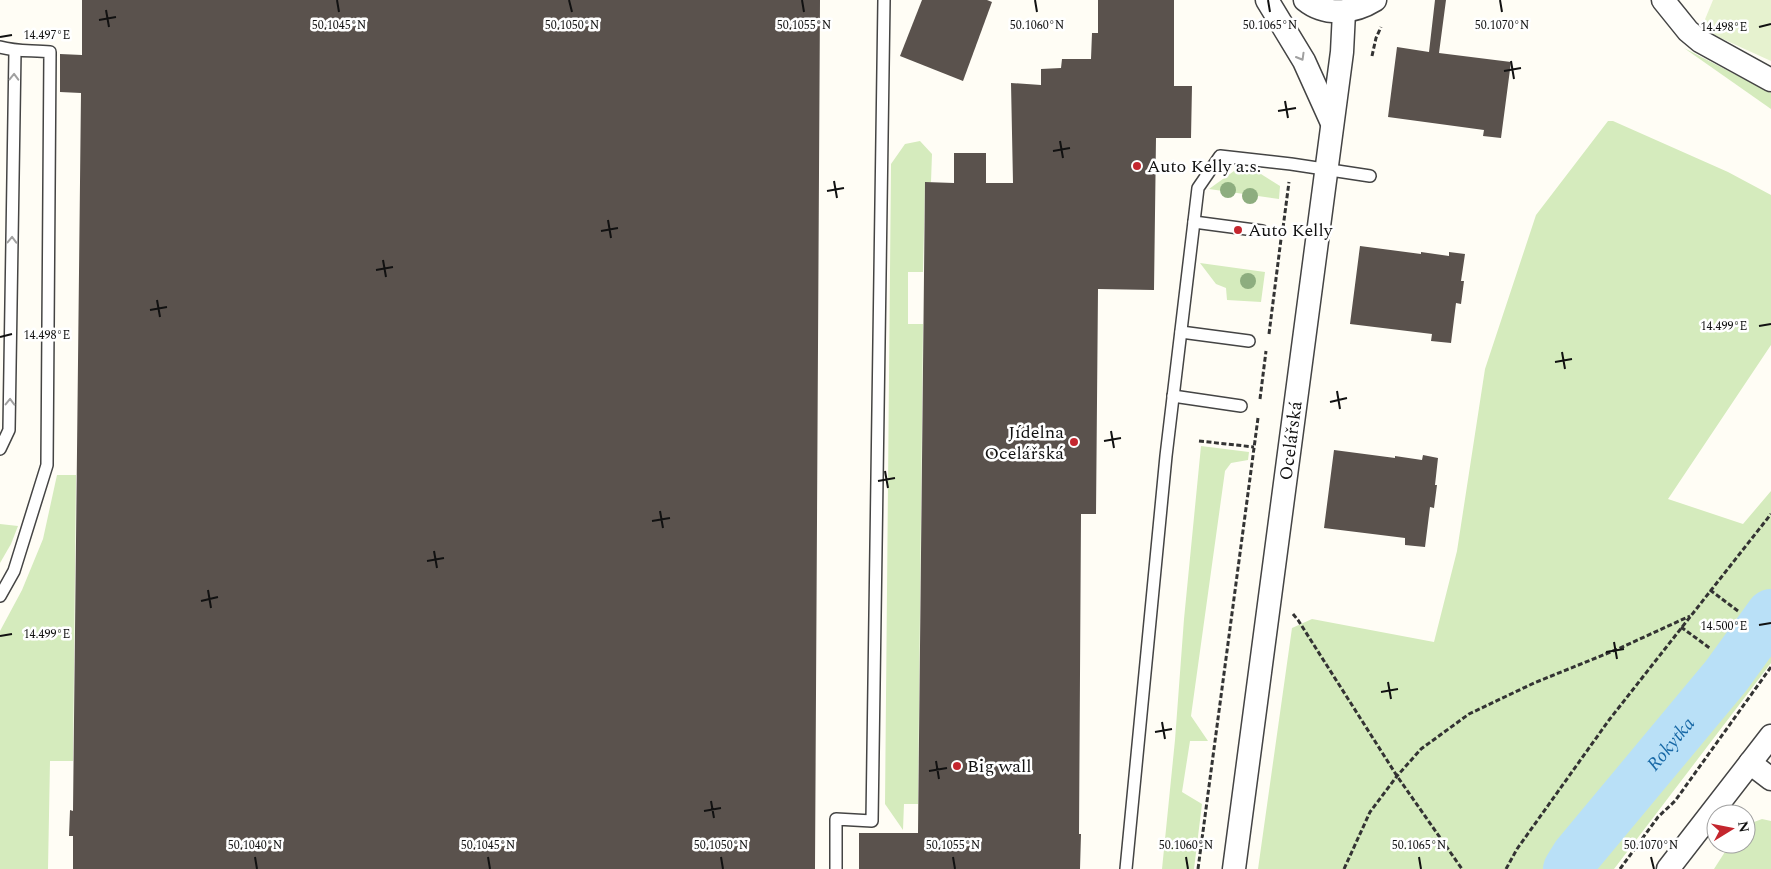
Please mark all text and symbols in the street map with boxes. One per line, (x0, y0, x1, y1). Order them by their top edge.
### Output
text: 50.1045°N (312, 16, 366, 35)
text: 50.1050°N (545, 16, 599, 35)
text: 50.1055°N (777, 16, 831, 35)
text: 50.1060°N (1010, 16, 1064, 35)
text: 50.1065°N (1243, 16, 1297, 35)
text: 50.1070°N (1475, 16, 1529, 35)
text: 14.498°E (1701, 18, 1747, 37)
text: 14.497°E (24, 26, 70, 45)
one-way arrow (1295, 51, 1305, 60)
one-way arrow (9, 73, 20, 81)
place label: Auto Kelly a.s. (1147, 153, 1261, 180)
marker: Auto Kelly a.s. (1131, 160, 1143, 172)
place label: Auto Kelly (1248, 217, 1334, 244)
marker: Auto Kelly (1232, 224, 1244, 236)
one-way arrow (7, 235, 17, 243)
text: 14.499°E (1701, 317, 1747, 336)
text: 14.498°E (24, 326, 70, 345)
one-way arrow (4, 398, 15, 406)
street label: Ocelářská (1273, 399, 1310, 482)
place label: Jídelna Ocelářská (985, 419, 1064, 467)
marker: Jídelna Ocelářská (1068, 436, 1080, 448)
text: 14.500°E (1701, 617, 1747, 636)
text: 14.499°E (24, 625, 70, 644)
water label: Rokytka (1640, 710, 1703, 778)
place label: Big wall (967, 753, 1032, 780)
marker: Big wall (951, 760, 963, 772)
north arrow (1706, 804, 1756, 854)
text: N (1732, 819, 1755, 834)
text: 50.1040°N (228, 836, 282, 855)
text: 50.1045°N (461, 836, 515, 855)
text: 50.1050°N (694, 836, 748, 855)
text: 50.1055°N (926, 836, 980, 855)
text: 50.1060°N (1159, 836, 1213, 855)
text: 50.1065°N (1392, 836, 1446, 855)
text: 50.1070°N (1624, 836, 1678, 855)

